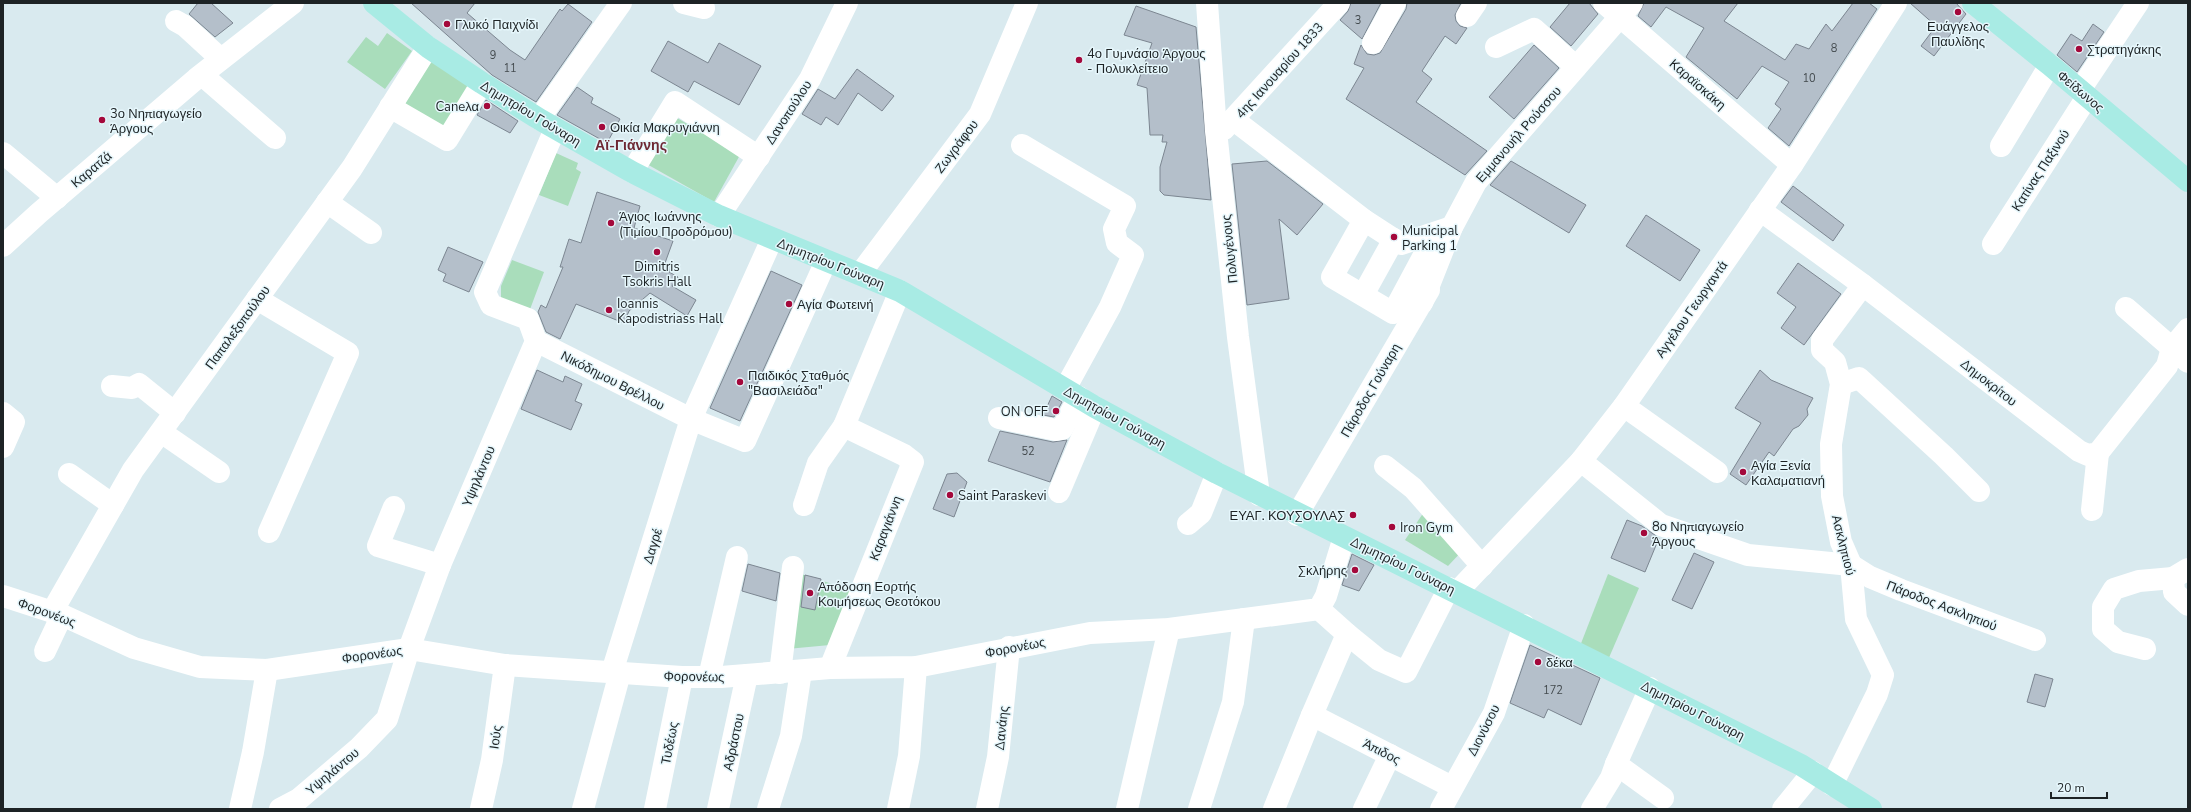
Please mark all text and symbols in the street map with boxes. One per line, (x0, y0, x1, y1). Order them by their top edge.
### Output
marker: Ευάγγελος Παυλίδης (1953, 7, 1963, 17)
house number: 3 (1355, 13, 1361, 28)
place label: Γλυκό Παιχνίδι (455, 16, 539, 34)
place label: Ευάγγελος Παυλίδης (1927, 18, 1989, 51)
marker: Γλυκό Παιχνίδι (442, 19, 452, 29)
street label: 4ης Ιανουαρίου 1833 (1232, 19, 1328, 123)
house number: 8 (1831, 41, 1838, 56)
place label: Στρατηγάκης (2087, 41, 2161, 59)
marker: Στρατηγάκης (2074, 44, 2084, 54)
place label: 4ο Γυμνάσιο Άργους - Πολυκλείτειο (1087, 45, 1206, 78)
house number: 9 (490, 48, 496, 63)
marker: 4ο Γυμνάσιο Άργους - Πολυκλείτειο (1074, 55, 1084, 65)
street label: Καραϊσκάκη (1665, 55, 1729, 114)
house number: 11 (503, 61, 517, 76)
street label: Φείδωνος (2053, 67, 2108, 117)
house number: 10 (1802, 71, 1816, 86)
street label: Δημητρίου Γούναρη (477, 77, 584, 151)
street label: Δανοπούλου (761, 77, 816, 148)
street label: Εμμανουήλ Ρούσσου (1472, 83, 1566, 187)
place label: Caneλα (435, 98, 479, 116)
marker: Caneλα (482, 101, 492, 111)
place label: 3ο Νηπιαγωγείο Άργους (110, 105, 202, 138)
marker: 3ο Νηπιαγωγείο Άργους (97, 115, 107, 125)
street label: Ζωγράφου (931, 116, 983, 177)
place label: Οικία Μακρυγιάννη (610, 119, 720, 137)
marker: Οικία Μακρυγιάννη (597, 122, 607, 132)
street label: Κατίνας Παξινού (2008, 126, 2074, 215)
district label: Αϊ-Γιάννης (595, 136, 667, 155)
street label: Καρατζά (67, 147, 116, 192)
place label: Άγιος Ιωάννης (Τιμίου Προδρόμου) (619, 208, 733, 241)
street label: Πολυγένους (1217, 214, 1243, 284)
marker: Άγιος Ιωάννης (Τιμίου Προδρόμου) (606, 218, 616, 228)
place label: Municipal Parking 1 (1402, 222, 1458, 255)
marker: Municipal Parking 1 (1389, 232, 1399, 242)
street label: Δημητρίου Γούναρη (774, 234, 887, 294)
marker: Dimitris Tsokris Hall (652, 247, 662, 257)
street label: Αγγέλου Γεωργαντά (1652, 257, 1732, 362)
place label: Dimitris Tsokris Hall (623, 258, 691, 291)
street label: Παπαλεξοπούλου (201, 282, 274, 373)
place label: Ioannis Kapodistriass Hall (617, 295, 723, 328)
place label: Αγία Φωτεινή (797, 296, 874, 314)
marker: Αγία Φωτεινή (784, 299, 794, 309)
marker: Ioannis Kapodistriass Hall (604, 305, 614, 315)
street label: Πάροδος Γούναρη (1337, 340, 1405, 441)
street label: Νικόδημου Βρέλλου (558, 347, 668, 415)
street label: Δημοκρίτου (1956, 355, 2020, 411)
place label: Παιδικός Σταθμός "Βασιλειάδα" (748, 367, 849, 400)
marker: Παιδικός Σταθμός "Βασιλειάδα" (735, 377, 745, 387)
street label: Δημητρίου Γούναρη (1060, 382, 1169, 453)
place label: ON OFF (1001, 403, 1048, 421)
marker: ON OFF (1051, 406, 1061, 416)
street label: Υψηλάντου (458, 443, 500, 510)
house number: 52 (1021, 444, 1035, 459)
place label: Αγία Ξενία Καλαματιανή (1751, 457, 1825, 490)
marker: Αγία Ξενία Καλαματιανή (1738, 467, 1748, 477)
place label: Saint Paraskevi (958, 487, 1047, 505)
marker: Saint Paraskevi (945, 490, 955, 500)
street label: Καραγιάννη (865, 493, 907, 563)
place label: ΕΥΑΓ. ΚΟΥΣΟΥΛΑΣ (1229, 507, 1345, 525)
marker: ΕΥΑΓ. ΚΟΥΣΟΥΛΑΣ (1348, 510, 1358, 520)
street label: Ασκληπιού (1827, 513, 1859, 577)
place label: 8ο Νηπιαγωγείο Άργους (1652, 518, 1744, 551)
place label: Iron Gym (1400, 519, 1453, 537)
marker: Iron Gym (1387, 522, 1397, 532)
street label: Δαγρέ (639, 526, 667, 566)
marker: 8ο Νηπιαγωγείο Άργους (1639, 528, 1649, 538)
street label: Δημητρίου Γούναρη (1347, 533, 1458, 599)
place label: Σκλήρης (1298, 562, 1347, 580)
marker: Σκλήρης (1350, 565, 1360, 575)
street label: Πάροδος Ασκληπιού (1884, 576, 2000, 635)
place label: Απόδοση Εορτής Κοιμήσεως Θεοτόκου (818, 578, 941, 611)
marker: Απόδοση Εορτής Κοιμήσεως Θεοτόκου (805, 588, 815, 598)
street label: Φορονέως (15, 594, 78, 632)
street label: Φορονέως (984, 633, 1047, 663)
street label: Φορονέως (341, 642, 404, 668)
place label: δέκα (1546, 654, 1573, 672)
marker: δέκα (1533, 657, 1543, 667)
street label: Φορονέως (663, 667, 725, 687)
street label: Δημητρίου Γούναρη (1637, 677, 1748, 745)
house number: 172 (1543, 683, 1563, 698)
street label: Διονύσου (1463, 702, 1505, 759)
street label: Δανάης (991, 705, 1013, 751)
street label: Αδράστου (719, 712, 749, 773)
street label: Τυδέως (657, 720, 683, 766)
street label: Ιούς (485, 724, 507, 750)
street label: Άπιδος (1360, 735, 1403, 769)
street label: Υψηλάντου (302, 744, 363, 799)
scale bar (2051, 774, 2107, 800)
text: 20 m (2057, 780, 2085, 796)

